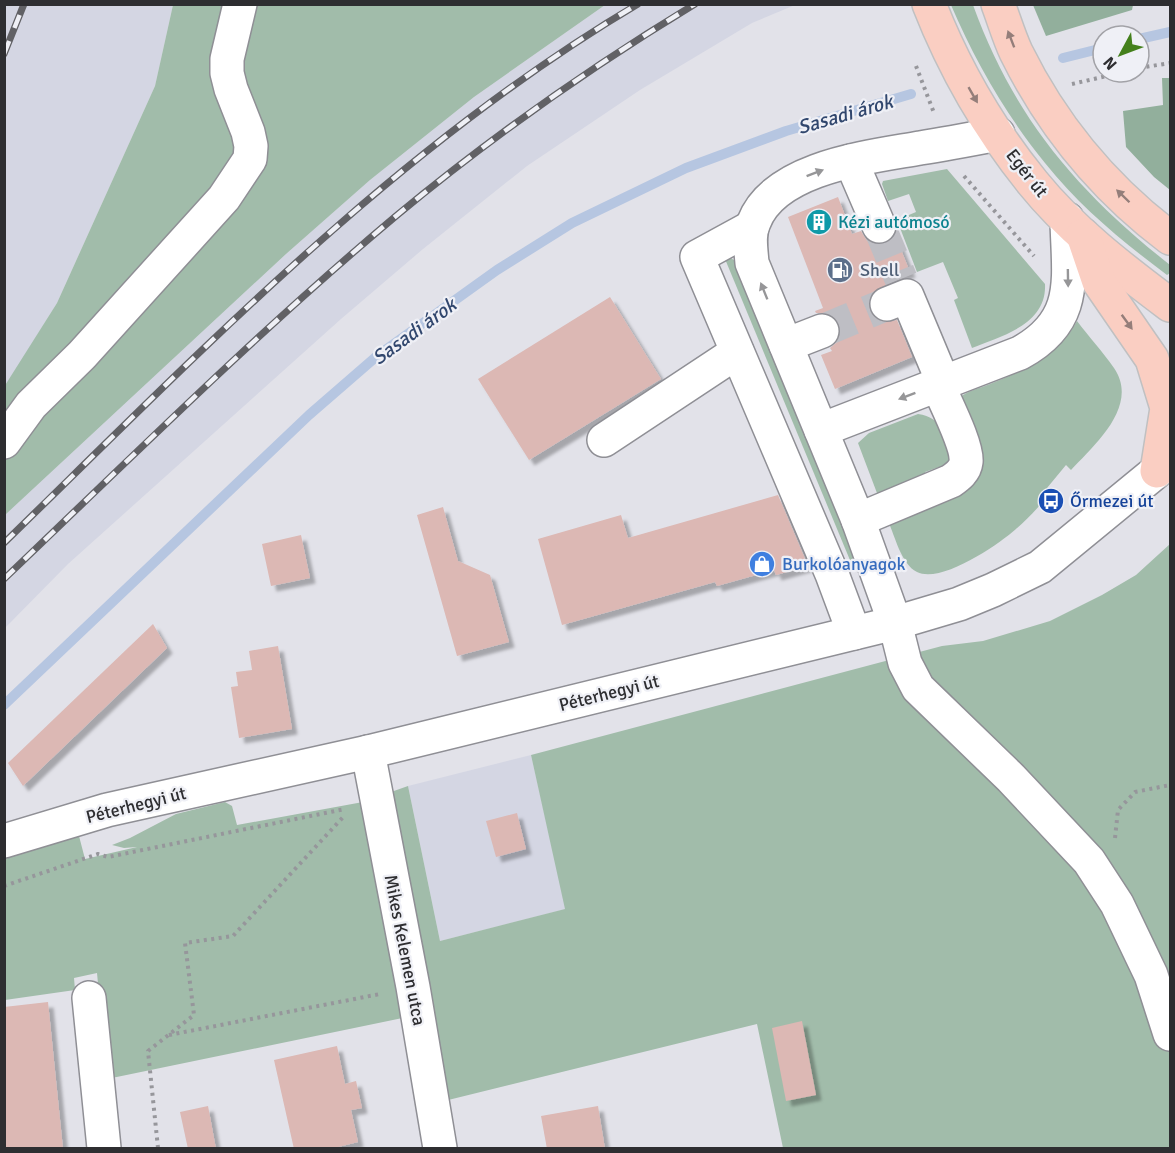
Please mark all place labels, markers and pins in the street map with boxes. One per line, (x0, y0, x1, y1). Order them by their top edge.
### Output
building icon: Kézi autómosó (804, 207, 834, 237)
place label: Kézi autómosó (838, 211, 950, 233)
fuel station icon: Shell (825, 255, 855, 285)
place label: Shell (860, 259, 899, 281)
bus stop icon: Őrmezei út (1036, 486, 1066, 516)
place label: Őrmezei út (1070, 490, 1154, 512)
shop icon: Burkolóanyagok (747, 549, 777, 579)
place label: Burkolóanyagok (782, 553, 906, 575)

